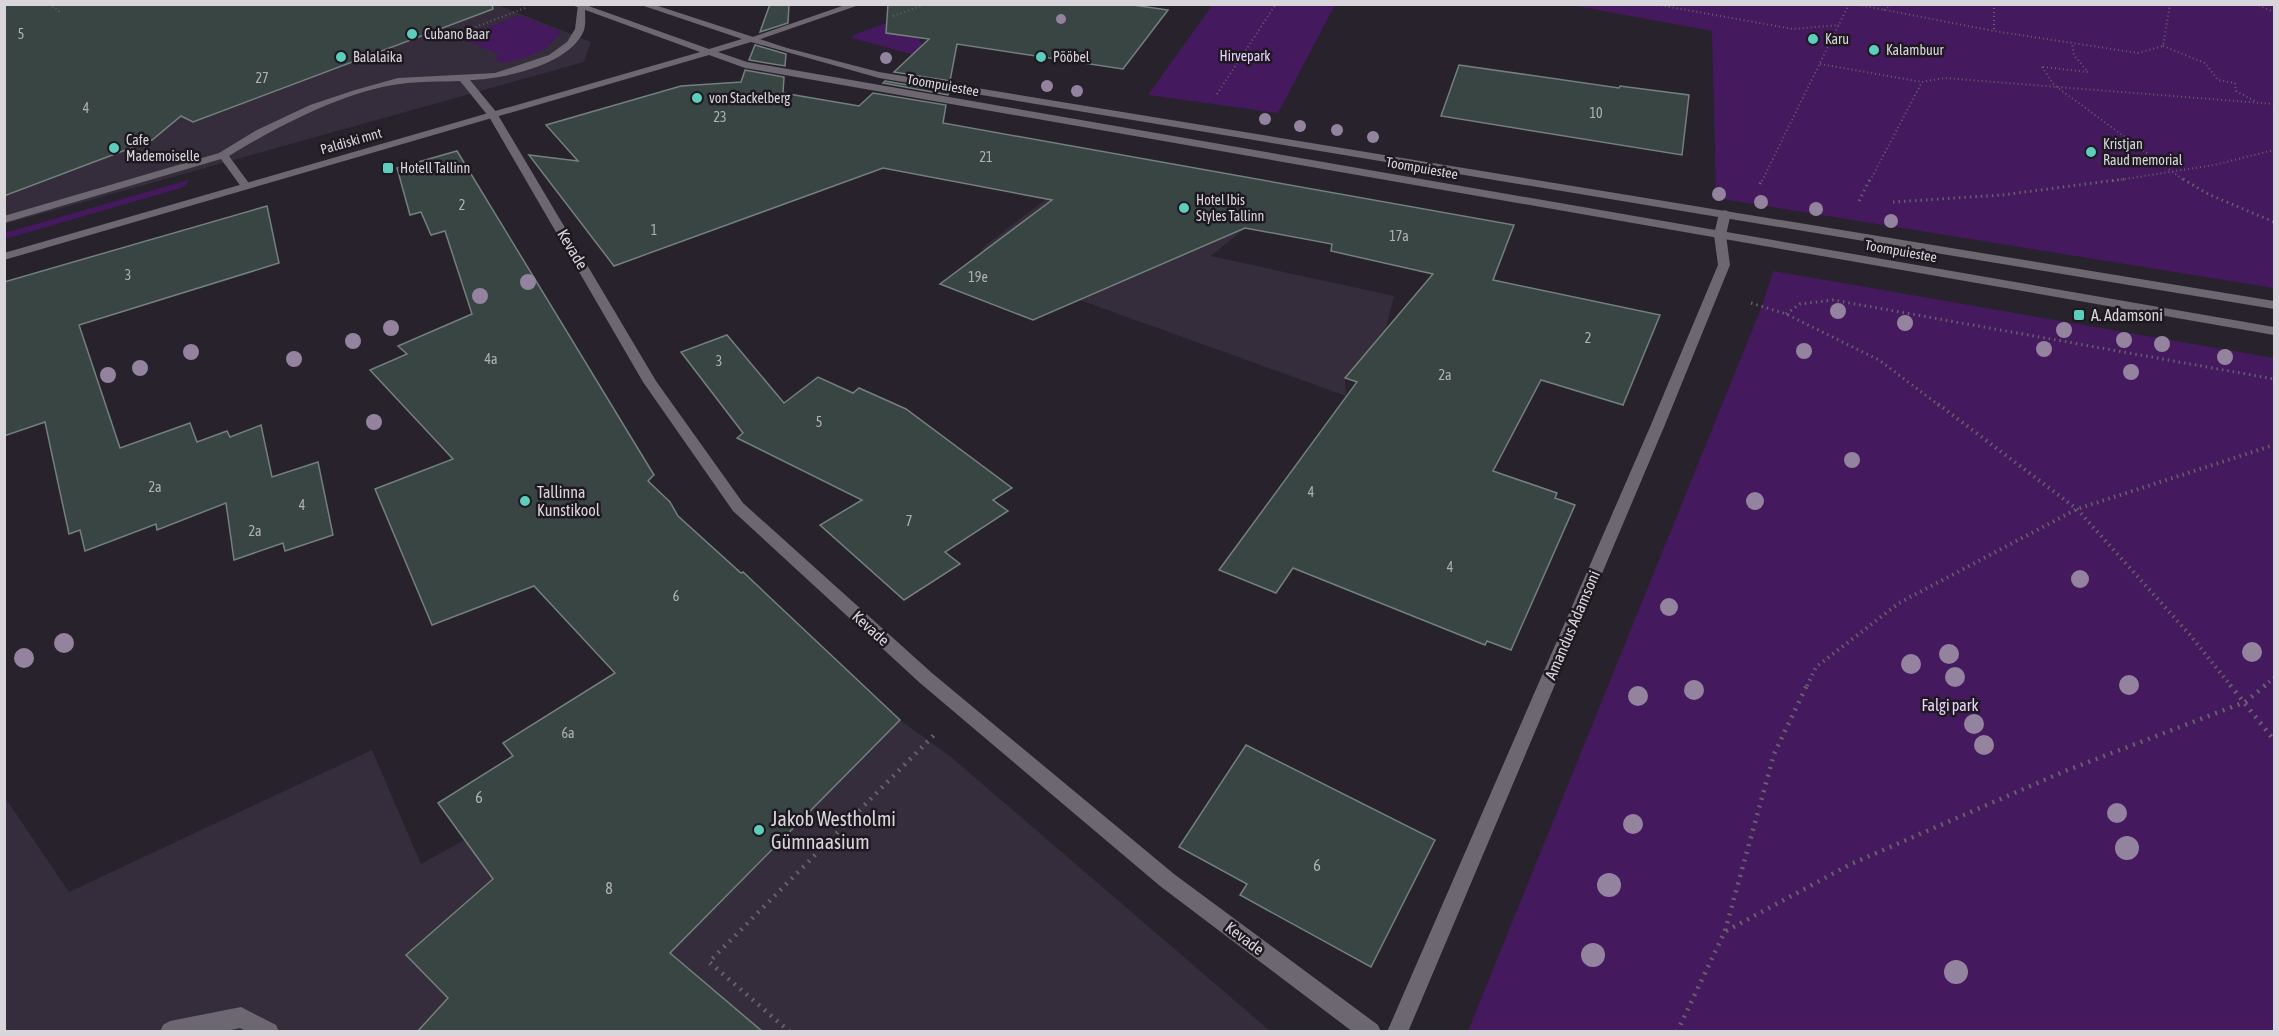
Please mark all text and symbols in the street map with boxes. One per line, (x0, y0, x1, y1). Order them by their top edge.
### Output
house number: 5 (18, 26, 24, 42)
place label: Cubano Baar (424, 26, 490, 42)
marker: Cubano Baar (405, 27, 419, 41)
place label: Karu (1825, 31, 1849, 47)
marker: Karu (1806, 32, 1820, 46)
place label: Kalambuur (1886, 42, 1945, 58)
marker: Kalambuur (1867, 43, 1881, 57)
park label: Hirvepark (1220, 48, 1270, 64)
place label: Balalaika (353, 49, 402, 65)
place label: Pööbel (1053, 49, 1090, 65)
marker: Balalaika (334, 50, 348, 64)
marker: Pööbel (1034, 50, 1048, 64)
house number: 27 (255, 70, 269, 86)
street label: Toompuiestee (906, 71, 980, 99)
place label: von Stackelberg (709, 90, 790, 106)
marker: von Stackelberg (690, 91, 704, 105)
house number: 4 (83, 100, 90, 116)
house number: 10 (1589, 105, 1603, 121)
house number: 23 (713, 109, 727, 125)
street label: Paldiski mnt (318, 125, 384, 157)
place label: Cafe Mademoiselle (126, 132, 200, 164)
place label: Kristjan Raud memorial (2103, 136, 2183, 168)
marker: Cafe Mademoiselle (107, 141, 121, 155)
marker: Kristjan Raud memorial (2084, 145, 2098, 159)
house number: 21 (979, 149, 993, 165)
street label: Toompuiestee (1385, 154, 1459, 182)
place label: Hotell Tallinn (400, 160, 470, 176)
marker: Hotell Tallinn (381, 161, 395, 175)
place label: Hotel Ibis Styles Tallinn (1196, 192, 1264, 224)
house number: 2 (459, 197, 465, 213)
marker: Hotel Ibis Styles Tallinn (1177, 201, 1191, 215)
house number: 1 (651, 222, 657, 238)
street label: Kevade (554, 226, 592, 272)
house number: 17a (1389, 228, 1409, 244)
street label: Toompuiestee (1864, 237, 1938, 265)
house number: 3 (125, 267, 131, 283)
house number: 19e (968, 269, 988, 285)
place label: A. Adamsoni (2091, 306, 2163, 324)
marker: A. Adamsoni (2072, 308, 2086, 322)
house number: 2 (1585, 330, 1591, 346)
house number: 4a (484, 351, 498, 367)
house number: 3 (716, 353, 722, 369)
house number: 2a (1438, 367, 1452, 383)
house number: 5 (816, 414, 822, 430)
house number: 2a (148, 479, 162, 495)
place label: Tallinna Kunstikool (537, 483, 601, 519)
house number: 4 (1308, 484, 1315, 500)
marker: Tallinna Kunstikool (518, 494, 532, 508)
house number: 4 (299, 497, 306, 513)
house number: 7 (906, 513, 912, 529)
house number: 2a (248, 523, 262, 539)
house number: 4 (1447, 559, 1454, 575)
street label: Amandus Adamsoni (1541, 568, 1603, 682)
house number: 6 (673, 588, 680, 604)
street label: Kevade (849, 607, 893, 649)
park label: Falgi park (1921, 696, 1979, 715)
house number: 6a (561, 725, 575, 741)
house number: 6 (475, 788, 483, 806)
place label: Jakob Westholmi Gümnaasium (771, 807, 896, 853)
marker: Jakob Westholmi Gümnaasium (752, 823, 766, 837)
house number: 6 (1313, 856, 1321, 874)
house number: 8 (605, 879, 613, 897)
street label: Kevade (1222, 918, 1268, 958)

